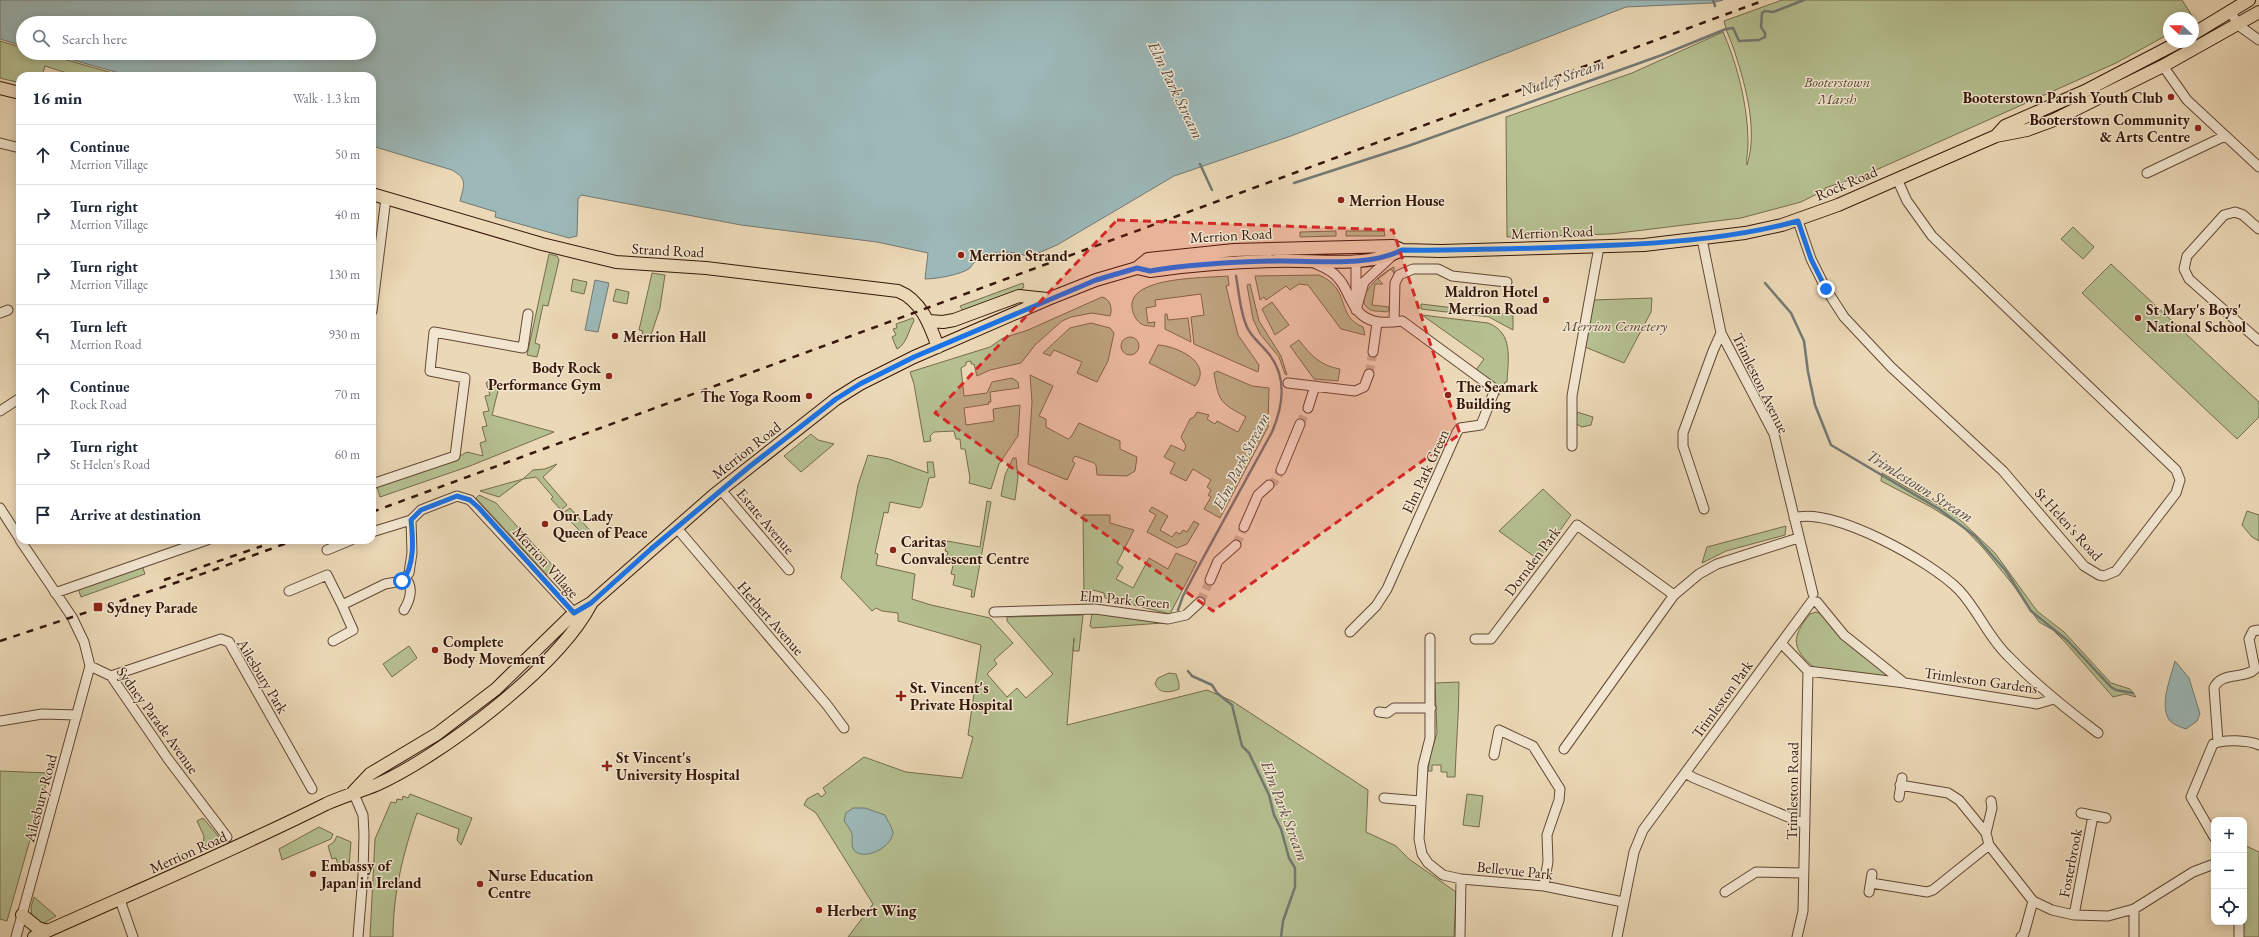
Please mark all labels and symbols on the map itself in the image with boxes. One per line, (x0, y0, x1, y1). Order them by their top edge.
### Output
north arrow (2163, 12, 2199, 48)
water label: Elm Park Stream (1143, 37, 1209, 142)
water label: Nutley Stream (1516, 53, 1607, 102)
park label: Booterstown Marsh (1803, 72, 1870, 108)
place label: Booterstown Parish Youth Club (1963, 88, 2163, 107)
marker: Booterstown Parish Youth Club (2166, 92, 2176, 102)
place label: Booterstown Community & Arts Centre (2029, 110, 2191, 146)
marker: Booterstown Community & Arts Centre (2193, 123, 2203, 133)
street label: Rock Road (1812, 161, 1880, 205)
place label: Merrion House (1349, 191, 1445, 210)
marker: Merrion House (1336, 195, 1346, 205)
street label: Merrion Road (1510, 221, 1594, 243)
street label: Merrion Road (1189, 223, 1273, 247)
street label: Strand Road (631, 239, 705, 261)
place label: Merrion Strand (969, 246, 1068, 265)
marker: Merrion Strand (956, 250, 966, 260)
route end (1817, 280, 1835, 298)
place label: Maldron Hotel Merrion Road (1444, 282, 1539, 318)
marker: Maldron Hotel Merrion Road (1541, 295, 1551, 305)
place label: St Mary's Boys' National School (2146, 300, 2247, 336)
marker: St Mary's Boys' National School (2133, 313, 2143, 323)
park label: Merrion Cemetery (1562, 316, 1667, 335)
place label: Merrion Hall (623, 327, 707, 346)
street label: Trimleston Avenue (1729, 330, 1794, 436)
marker: Merrion Hall (610, 331, 620, 341)
place label: Body Rock Performance Gym (488, 358, 602, 394)
marker: Body Rock Performance Gym (604, 371, 614, 381)
place label: The Seamark Building (1456, 377, 1539, 413)
place label: The Yoga Room (700, 387, 801, 406)
marker: The Seamark Building (1443, 390, 1453, 400)
marker: The Yoga Room (804, 391, 814, 401)
water label: Elm Park Stream (1207, 409, 1274, 514)
street label: Merrion Road (708, 417, 785, 483)
street label: Elm Park Green (1397, 426, 1453, 516)
water label: Trimlestown Stream (1863, 445, 1977, 527)
street label: St Helen's Road (2031, 483, 2107, 565)
street label: Estate Avenue (733, 484, 799, 558)
place label: Our Lady Queen of Peace (553, 506, 648, 542)
marker: Our Lady Queen of Peace (540, 519, 550, 529)
street label: Merrion Village (509, 522, 583, 602)
street label: Dornden Park (1500, 522, 1565, 599)
place label: Caritas Convalescent Centre (901, 532, 1029, 568)
marker: Caritas Convalescent Centre (888, 545, 898, 555)
route start (393, 572, 411, 590)
street label: Herbert Avenue (734, 577, 809, 659)
street label: Elm Park Green (1079, 586, 1171, 612)
place label: Sydney Parade (107, 598, 198, 617)
marker: Sydney Parade (92, 601, 104, 613)
place label: Complete Body Movement (443, 632, 545, 668)
street label: Ailesbury Park (233, 634, 293, 718)
marker: Complete Body Movement (430, 645, 440, 655)
street label: Trimleston Park (1687, 656, 1757, 742)
street label: Sydney Parade Avenue (113, 663, 203, 778)
street label: Trimleston Gardens (1923, 663, 2039, 697)
place label: St. Vincent's Private Hospital (910, 678, 1013, 714)
marker: St. Vincent's Private Hospital (895, 690, 907, 702)
street label: Trimleston Road (1782, 742, 1802, 840)
place label: St Vincent's University Hospital (616, 748, 740, 784)
street label: Ailesbury Road (19, 752, 61, 845)
water label: Elm Park Stream (1256, 757, 1314, 864)
marker: St Vincent's University Hospital (601, 760, 613, 772)
street label: Merrion Road (146, 826, 230, 877)
street label: Fosterbrook (2054, 826, 2086, 899)
place label: Embassy of Japan in Ireland (319, 856, 422, 892)
street label: Bellevue Park (1476, 857, 1555, 884)
place label: Nurse Education Centre (488, 866, 594, 902)
marker: Embassy of Japan in Ireland (308, 869, 318, 879)
marker: Nurse Education Centre (475, 879, 485, 889)
place label: Herbert Wing (827, 901, 917, 920)
marker: Herbert Wing (814, 905, 824, 915)

